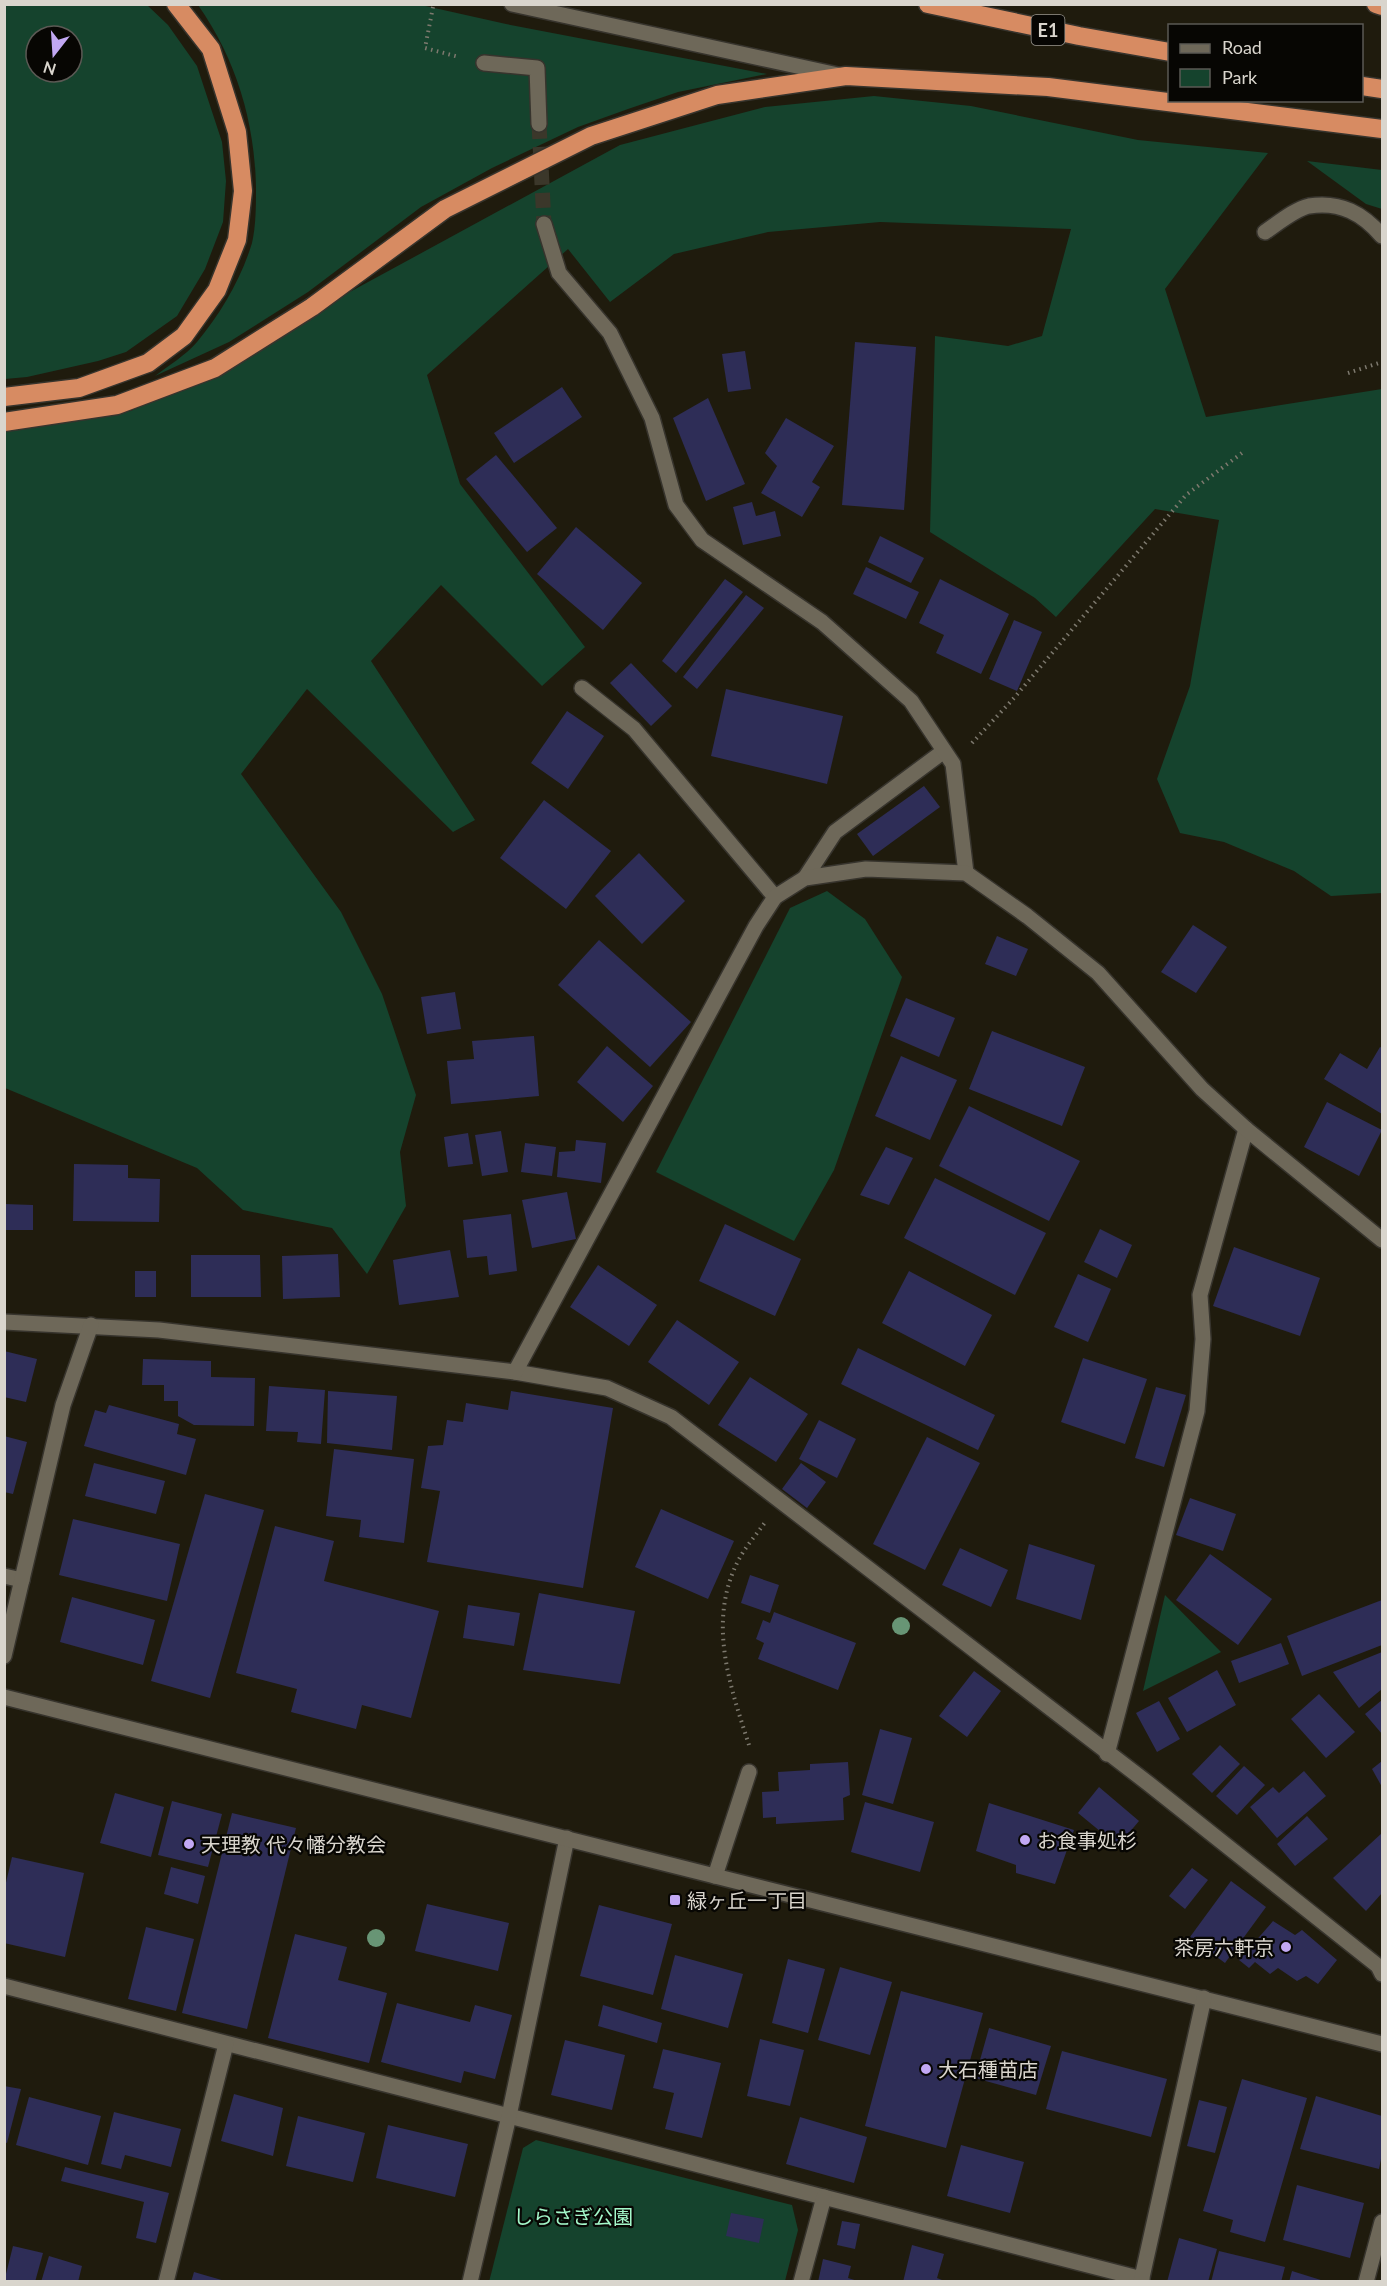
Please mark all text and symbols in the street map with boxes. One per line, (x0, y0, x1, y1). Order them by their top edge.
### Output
road number: E1 (1032, 15, 1064, 45)
north arrow (24, 24, 84, 84)
legend (1168, 24, 1363, 102)
text: Road (1222, 36, 1262, 58)
text: N (41, 58, 58, 80)
text: Park (1222, 66, 1258, 88)
place label: お食事処杉 (1037, 1828, 1137, 1852)
place label: 天理教 代々幡分教会 (201, 1832, 386, 1856)
marker: お食事処杉 (1018, 1833, 1032, 1847)
marker: 天理教 代々幡分教会 (182, 1837, 196, 1851)
place label: 緑ヶ丘一丁目 (687, 1888, 807, 1912)
marker: 緑ヶ丘一丁目 (668, 1893, 682, 1907)
place label: 茶房六軒京 (1174, 1935, 1274, 1959)
marker: 茶房六軒京 (1279, 1940, 1293, 1954)
place label: 大石種苗店 (938, 2057, 1038, 2081)
marker: 大石種苗店 (919, 2062, 933, 2076)
park label: しらさぎ公園 (513, 2204, 633, 2228)

